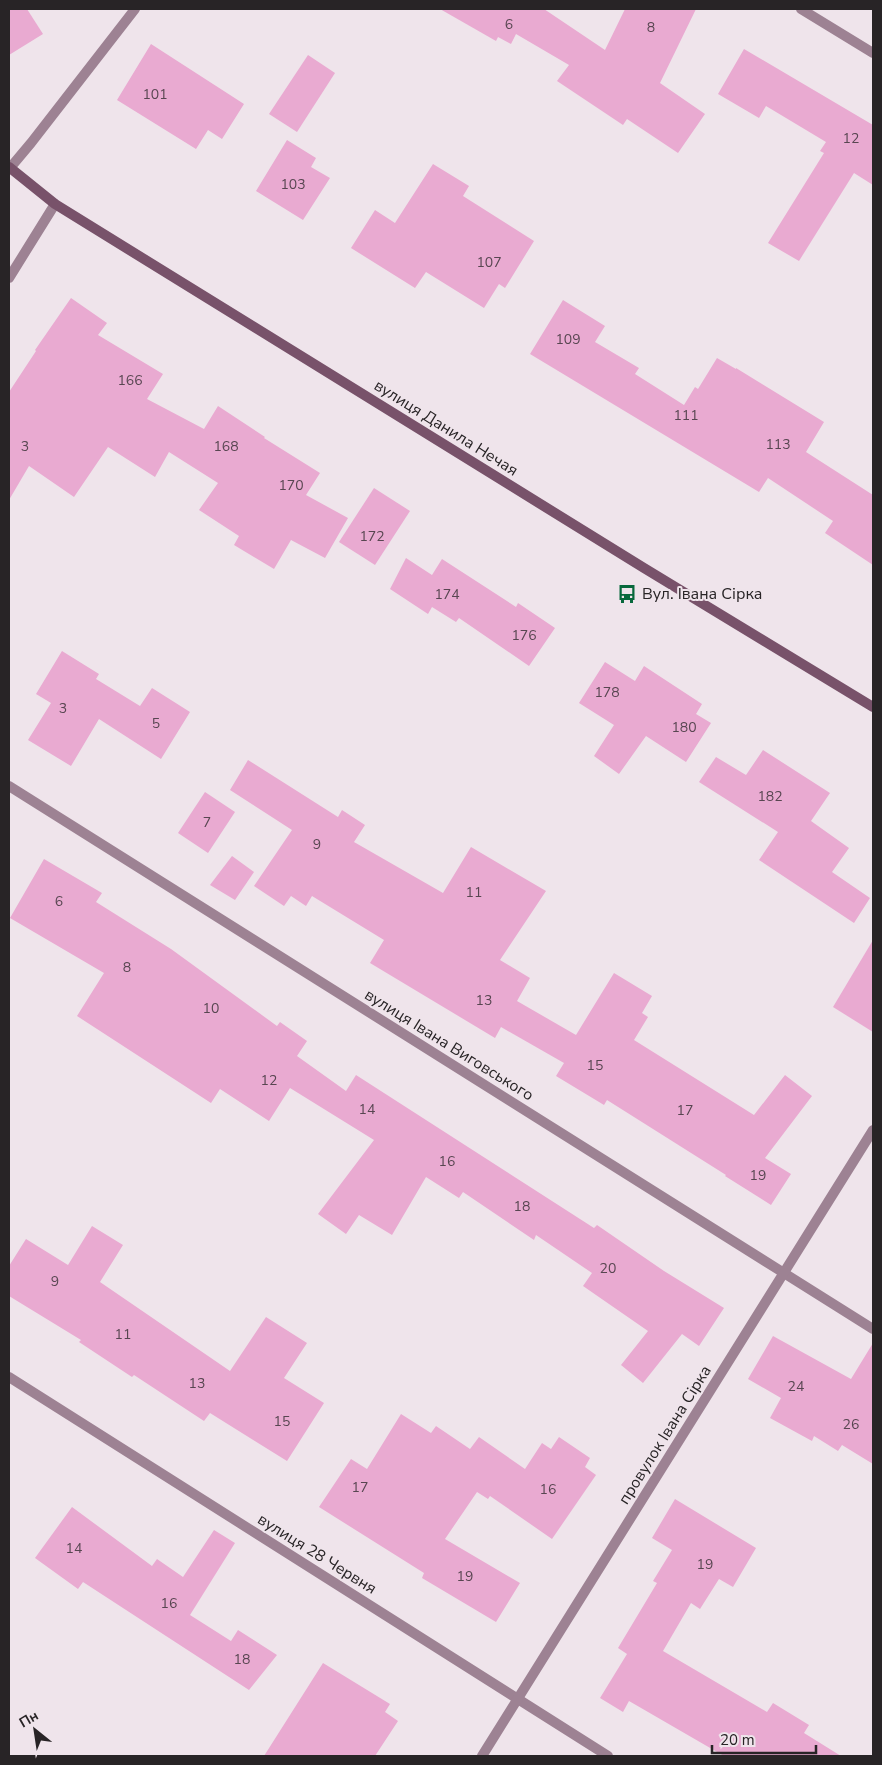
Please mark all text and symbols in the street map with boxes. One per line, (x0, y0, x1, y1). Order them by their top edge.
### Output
house number: 6 (505, 15, 513, 34)
house number: 8 (647, 18, 655, 37)
house number: 101 (142, 85, 168, 104)
house number: 12 (843, 129, 859, 148)
house number: 103 (280, 175, 306, 194)
house number: 107 (476, 253, 502, 272)
house number: 109 (555, 330, 581, 349)
house number: 166 (117, 371, 143, 390)
street label: вулиця Данила Нечая (370, 375, 522, 481)
house number: 111 (673, 406, 699, 425)
house number: 113 (765, 435, 791, 454)
house number: 3 (21, 437, 29, 456)
house number: 168 (213, 437, 239, 456)
house number: 170 (278, 476, 304, 495)
house number: 172 (359, 527, 385, 546)
bus stop icon: Вул. Івана Сірка (616, 583, 638, 605)
place label: Вул. Івана Сірка (642, 583, 762, 605)
house number: 174 (434, 585, 460, 604)
house number: 176 (511, 626, 537, 645)
house number: 178 (594, 683, 620, 702)
house number: 3 (59, 699, 67, 718)
house number: 5 (152, 714, 160, 733)
house number: 180 (671, 718, 697, 737)
house number: 182 (757, 787, 783, 806)
house number: 7 (203, 813, 211, 832)
house number: 9 (313, 835, 321, 854)
house number: 11 (466, 883, 482, 902)
house number: 6 (55, 892, 63, 911)
house number: 8 (123, 958, 131, 977)
street label: вулиця Івана Виговського (360, 984, 538, 1106)
house number: 13 (476, 991, 492, 1010)
house number: 10 (203, 999, 219, 1018)
house number: 15 (587, 1056, 603, 1075)
house number: 12 (261, 1071, 277, 1090)
house number: 14 (359, 1100, 375, 1119)
house number: 17 (677, 1101, 693, 1120)
house number: 16 (439, 1152, 455, 1171)
house number: 19 (750, 1166, 766, 1185)
house number: 18 (514, 1197, 530, 1216)
house number: 20 (600, 1259, 616, 1278)
house number: 9 (51, 1272, 59, 1291)
house number: 11 (115, 1325, 131, 1344)
street label: провулок Івана Сірка (613, 1361, 717, 1509)
house number: 13 (189, 1374, 205, 1393)
house number: 24 (788, 1377, 804, 1396)
house number: 15 (274, 1412, 290, 1431)
house number: 26 (843, 1415, 859, 1434)
house number: 17 (352, 1478, 368, 1497)
house number: 16 (540, 1480, 556, 1499)
street label: вулиця 28 Червня (253, 1508, 381, 1600)
house number: 14 (66, 1539, 82, 1558)
house number: 19 (697, 1555, 713, 1574)
house number: 19 (457, 1567, 473, 1586)
house number: 16 (161, 1594, 177, 1613)
house number: 18 (234, 1650, 250, 1669)
north arrow (10, 1705, 60, 1755)
text: Пн (16, 1706, 42, 1732)
scale bar (712, 1722, 816, 1754)
text: 20 m (720, 1730, 755, 1750)

